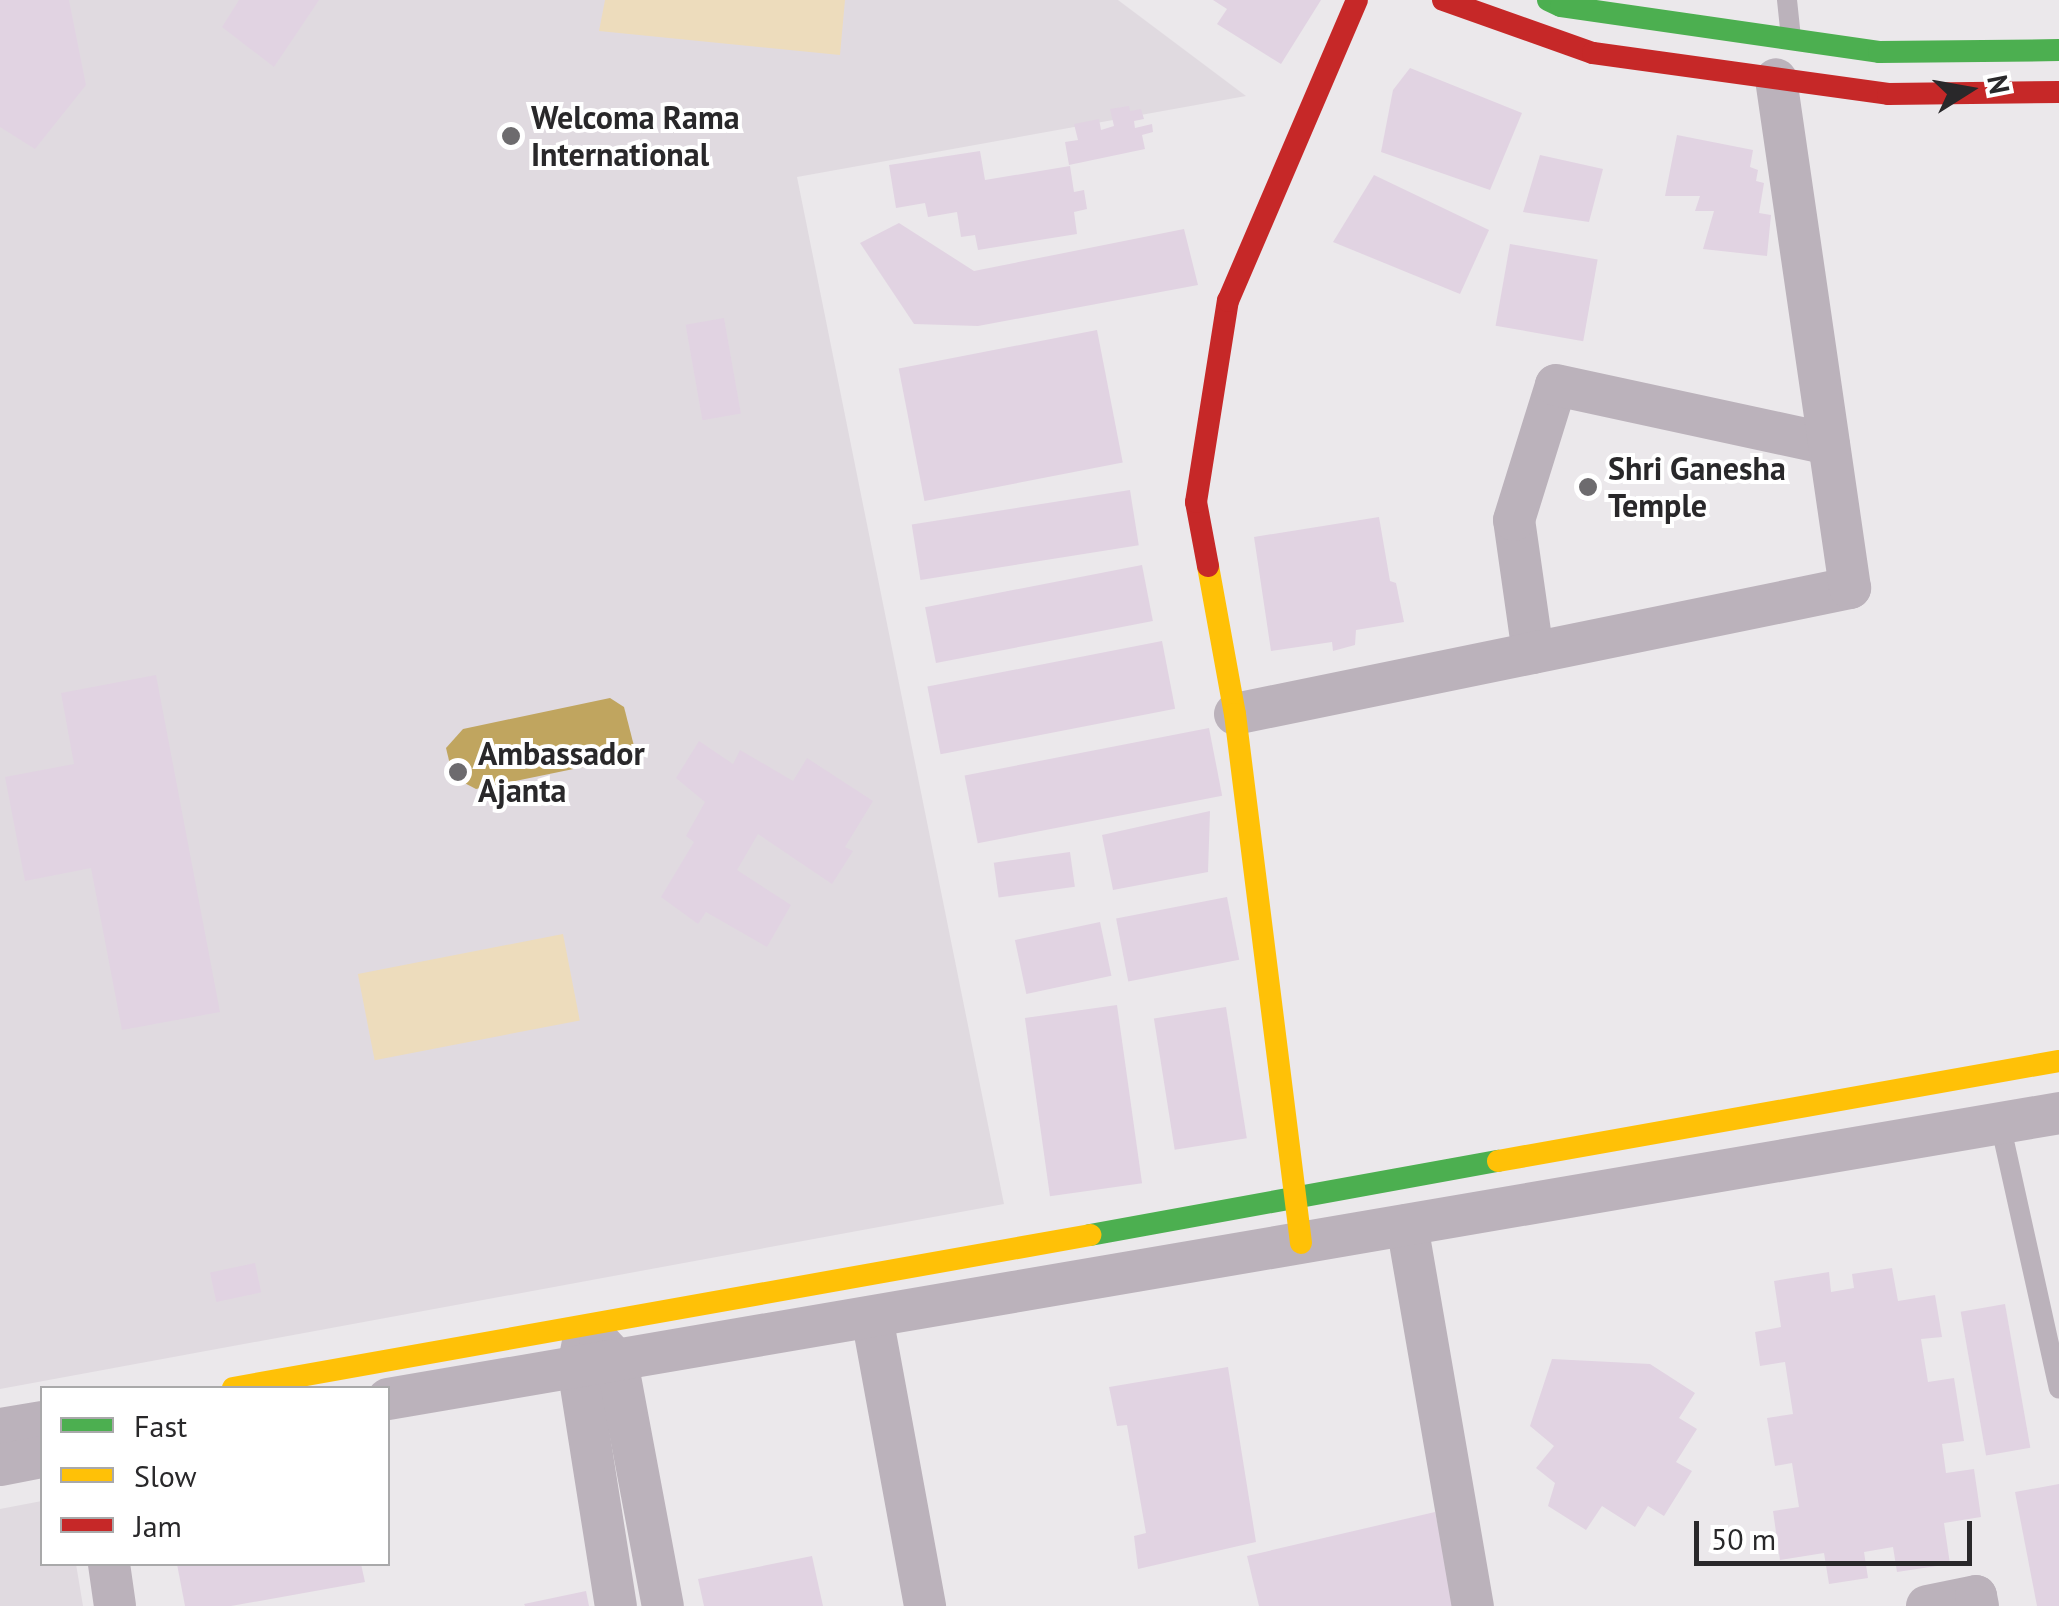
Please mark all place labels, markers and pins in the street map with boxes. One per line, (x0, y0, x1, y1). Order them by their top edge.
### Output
place label: Welcoma Rama International (531, 99, 740, 174)
marker: Welcoma Rama International (500, 125, 522, 147)
place label: Shri Ganesha Temple (1608, 450, 1786, 525)
marker: Shri Ganesha Temple (1577, 476, 1599, 498)
place label: Ambassador Ajanta (478, 735, 645, 810)
marker: Ambassador Ajanta (447, 761, 469, 783)

